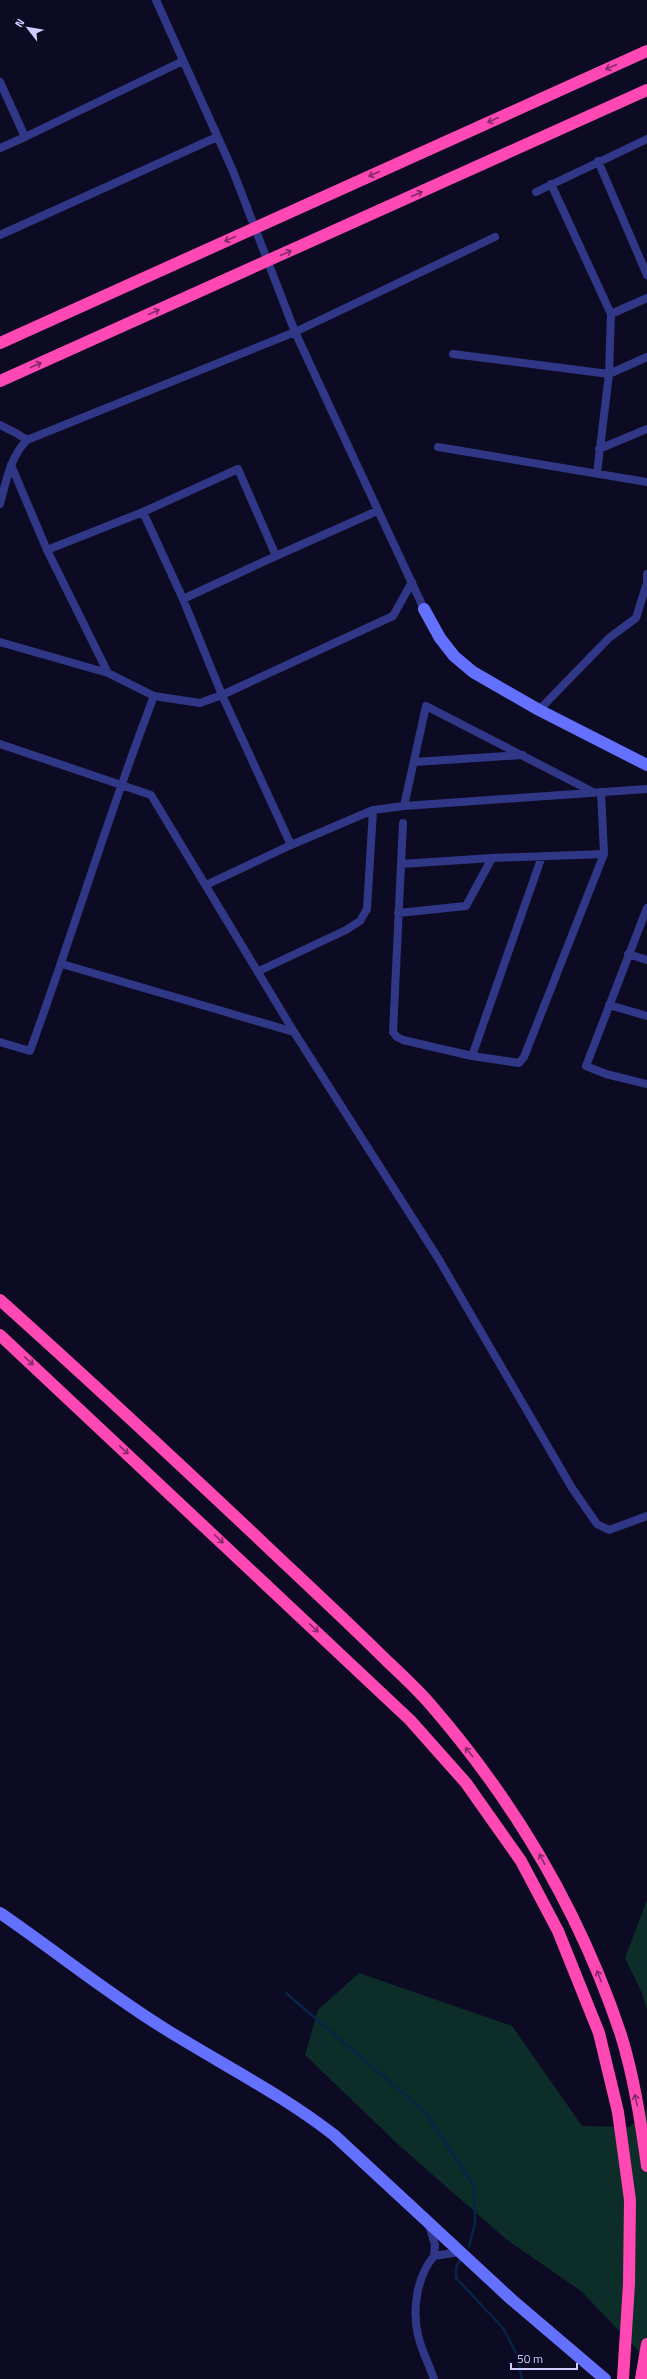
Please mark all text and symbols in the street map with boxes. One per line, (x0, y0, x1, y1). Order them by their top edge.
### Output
north arrow (8, 8, 48, 48)
text: N (11, 15, 28, 30)
one-way arrow (606, 64, 618, 71)
one-way arrow (487, 117, 499, 125)
one-way arrow (369, 171, 381, 178)
one-way arrow (411, 190, 423, 197)
one-way arrow (225, 235, 237, 243)
one-way arrow (279, 249, 291, 256)
one-way arrow (148, 308, 160, 315)
one-way arrow (29, 361, 41, 368)
one-way arrow (23, 1357, 34, 1366)
one-way arrow (118, 1445, 128, 1454)
one-way arrow (214, 1534, 224, 1544)
one-way arrow (309, 1623, 319, 1632)
one-way arrow (464, 1747, 473, 1758)
one-way arrow (538, 1853, 546, 1865)
one-way arrow (594, 1970, 602, 1982)
one-way arrow (631, 2094, 639, 2107)
scale bar (511, 2345, 577, 2371)
text: 50 m (517, 2349, 543, 2368)

